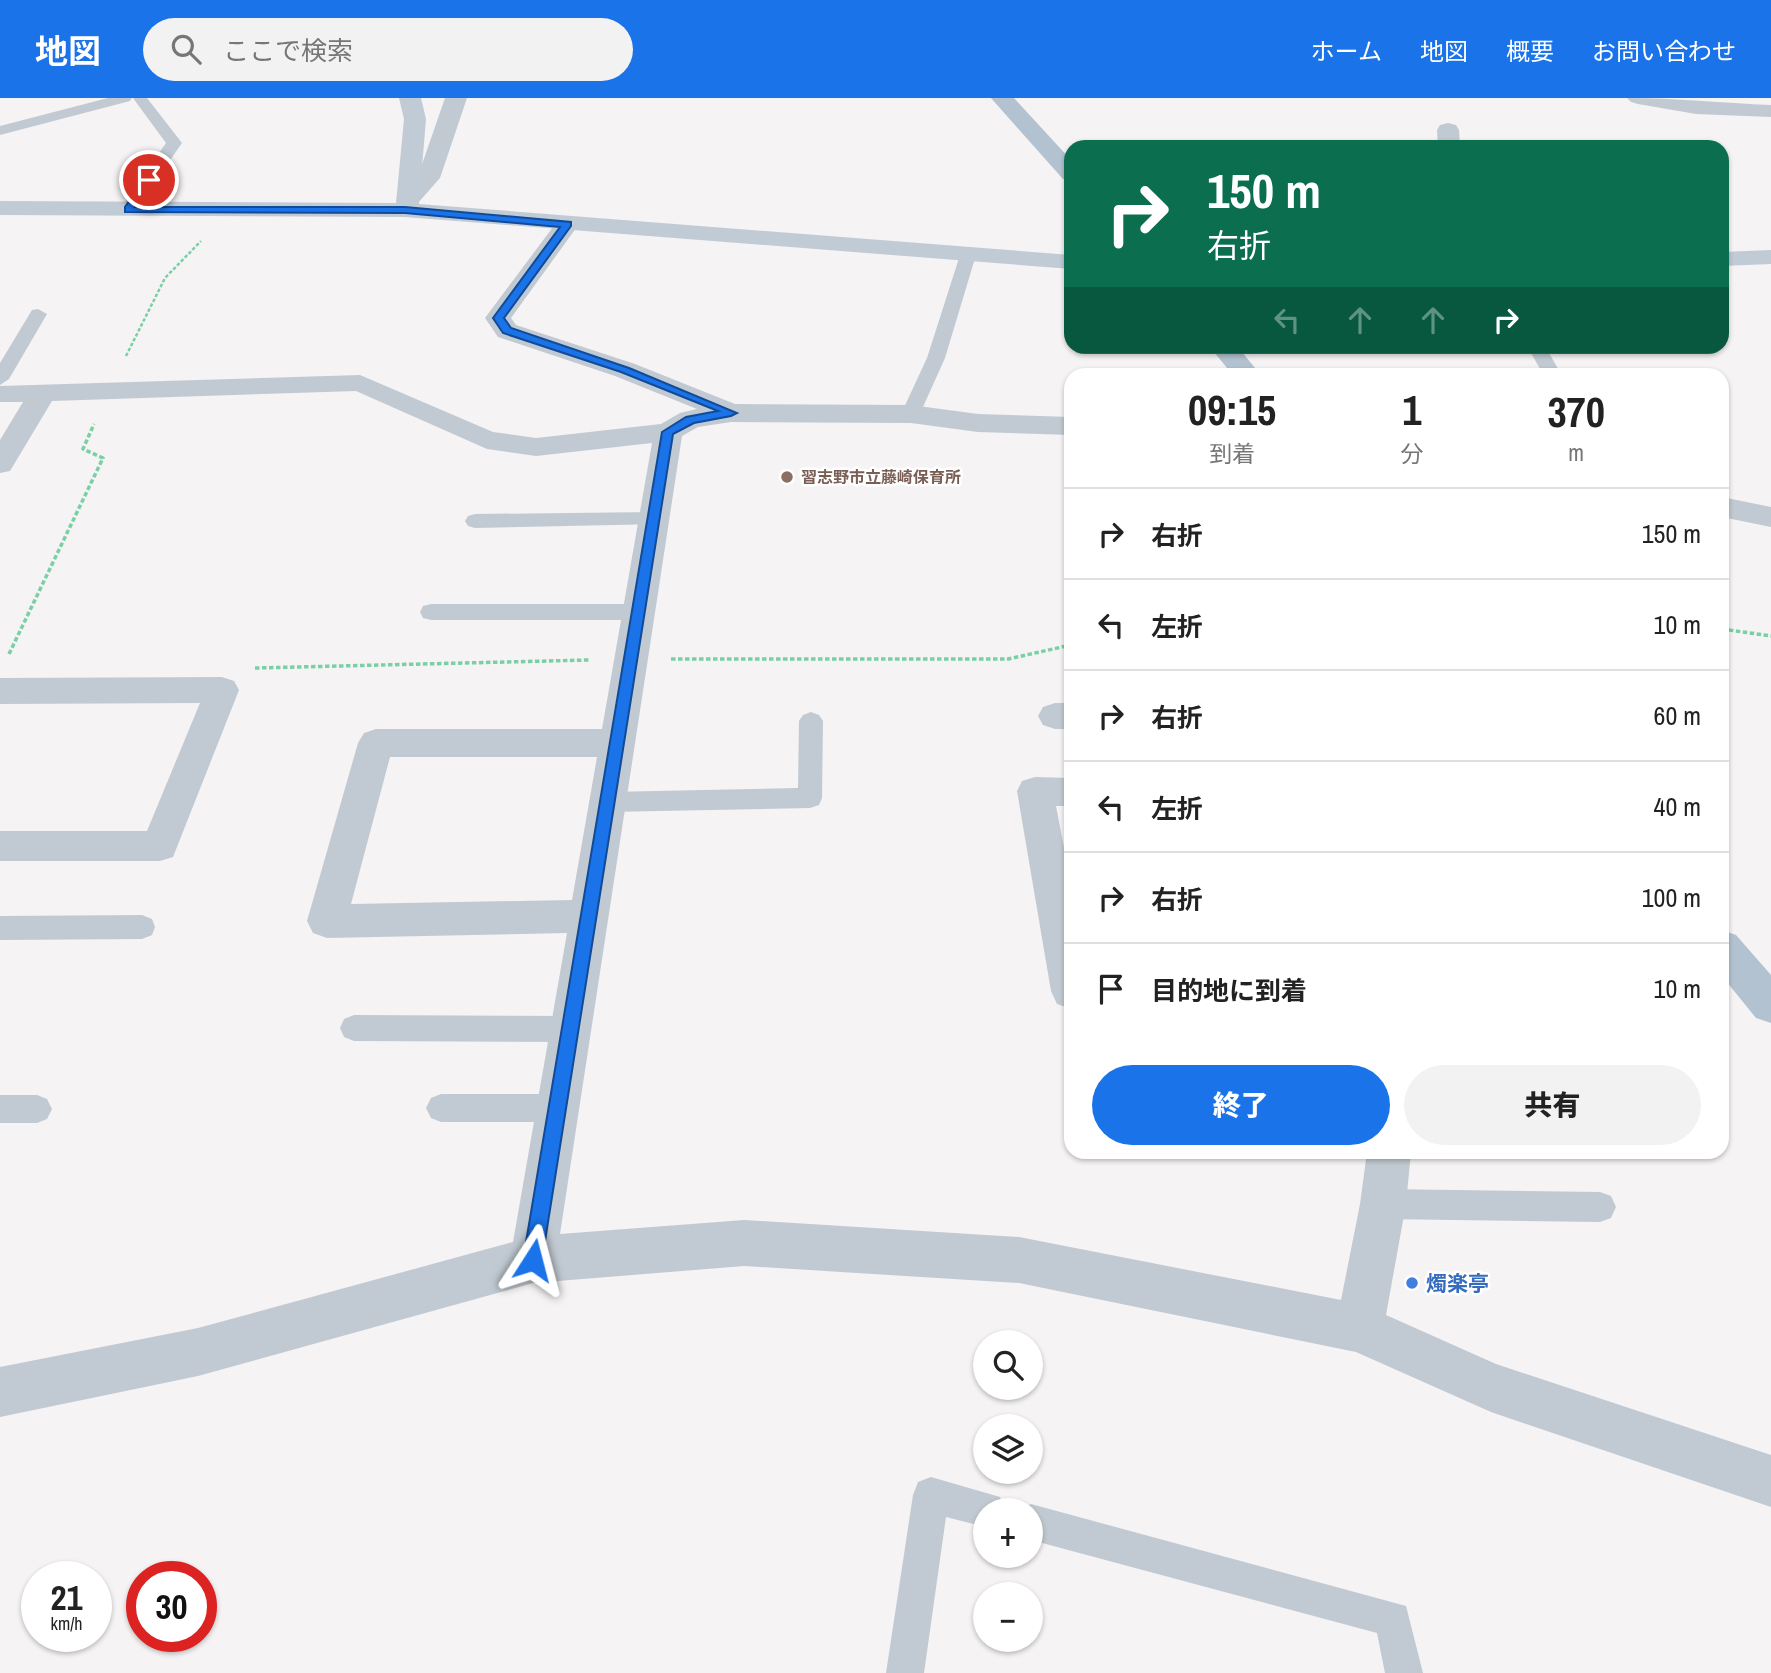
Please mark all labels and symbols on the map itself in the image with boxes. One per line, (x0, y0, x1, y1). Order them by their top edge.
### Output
pin (119, 150, 179, 210)
place label: 習志野市立藤崎保育所 (801, 466, 961, 488)
marker: 習志野市立藤崎保育所 (779, 469, 795, 485)
position arrow (496, 1223, 570, 1297)
place label: 燭楽亭 (1426, 1269, 1489, 1298)
marker: 燭楽亭 (1404, 1275, 1420, 1291)
speed limit sign: 30 (126, 1561, 217, 1652)

